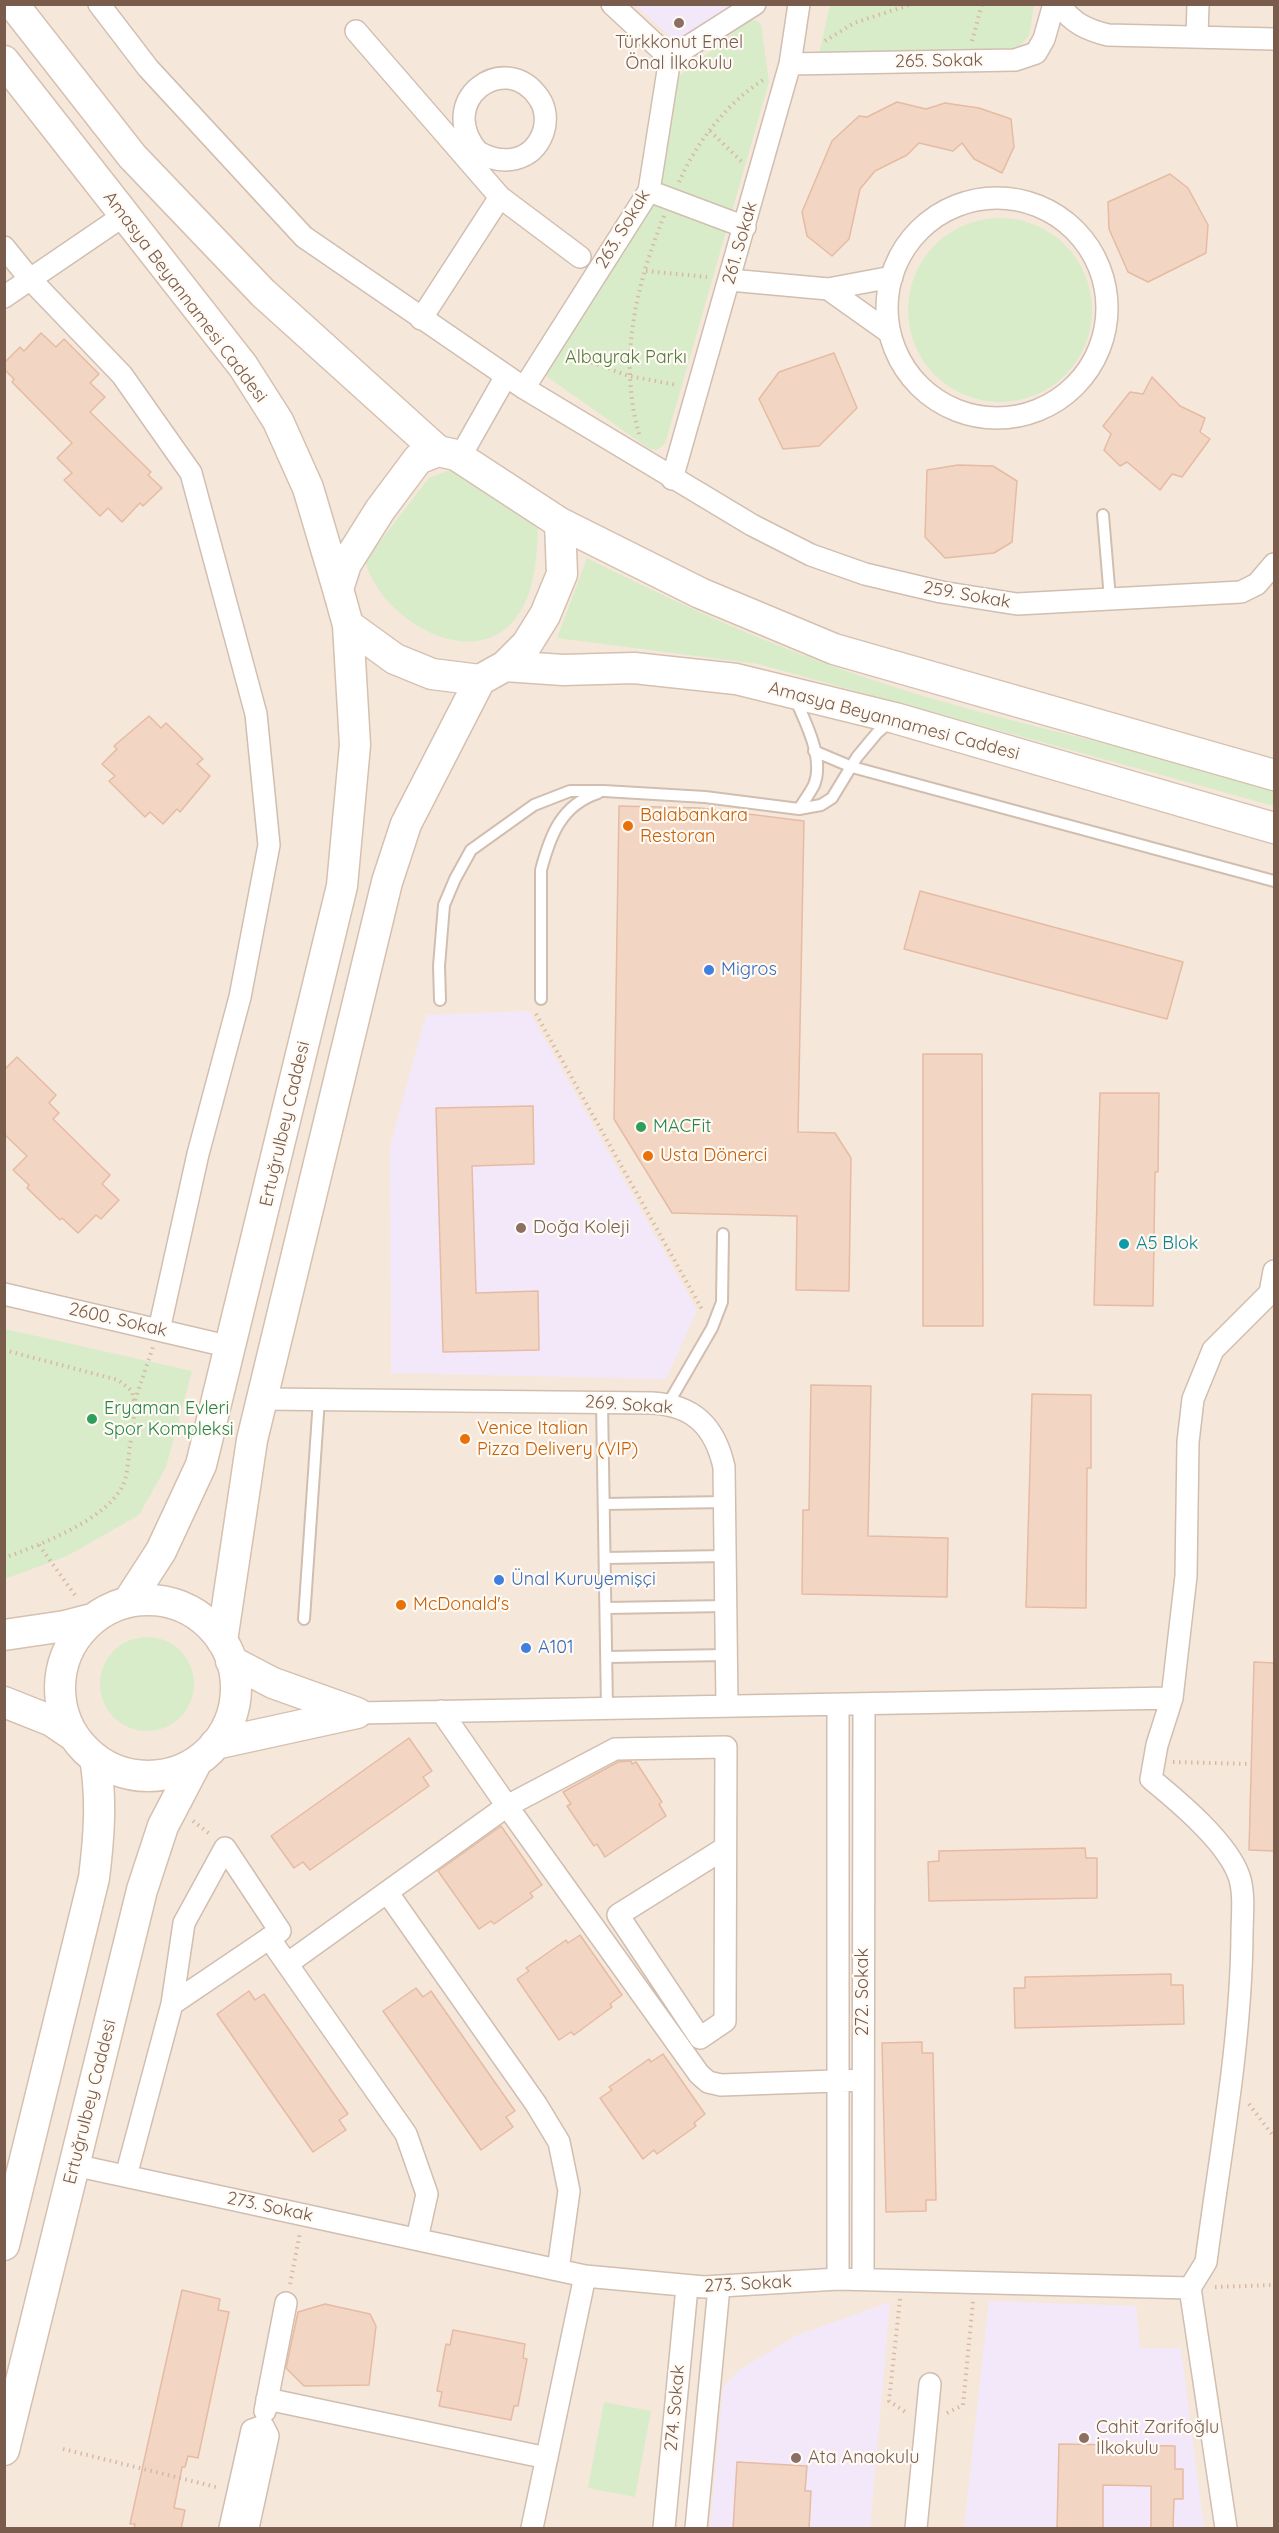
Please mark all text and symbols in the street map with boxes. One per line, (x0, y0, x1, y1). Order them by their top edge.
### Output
marker: Türkkonut Emel Önal İlkokulu (672, 16, 686, 30)
place label: Türkkonut Emel Önal İlkokulu (615, 32, 743, 74)
street label: 265. Sokak (895, 49, 983, 73)
street label: 263. Sokak (591, 186, 655, 272)
street label: Amasya Beyannamesi Caddesi (98, 187, 272, 407)
street label: 261. Sokak (718, 199, 762, 287)
park label: Albayrak Parkı (565, 347, 687, 369)
street label: 259. Sokak (922, 577, 1012, 613)
street label: Amasya Beyannamesi Caddesi (766, 677, 1022, 765)
place label: Balabankara Restoran (640, 805, 748, 848)
marker: Balabankara Restoran (621, 819, 635, 833)
place label: Migros (721, 959, 777, 981)
marker: Migros (702, 963, 716, 977)
street label: Ertuğrulbey Caddesi (255, 1039, 315, 1209)
place label: MACFit (653, 1116, 711, 1138)
marker: MACFit (634, 1120, 648, 1134)
place label: Usta Dönerci (660, 1145, 767, 1167)
marker: Usta Dönerci (641, 1149, 655, 1163)
place label: Doğa Koleji (533, 1217, 629, 1239)
marker: Doğa Koleji (514, 1221, 528, 1235)
place label: A5 Blok (1136, 1233, 1198, 1255)
marker: A5 Blok (1117, 1237, 1131, 1251)
street label: 2600. Sokak (67, 1298, 169, 1342)
street label: 269. Sokak (584, 1391, 674, 1419)
place label: Eryaman Evleri Spor Kompleksi (104, 1398, 234, 1440)
marker: Eryaman Evleri Spor Kompleksi (85, 1412, 99, 1426)
place label: Venice Italian Pizza Delivery (VIP) (477, 1418, 638, 1460)
marker: Venice Italian Pizza Delivery (VIP) (458, 1432, 472, 1446)
place label: Ünal Kuruyemişçi (511, 1569, 656, 1591)
marker: Ünal Kuruyemişçi (492, 1573, 506, 1587)
place label: McDonald's (413, 1594, 509, 1616)
marker: McDonald's (394, 1598, 408, 1612)
place label: A101 (538, 1637, 574, 1659)
marker: A101 (519, 1641, 533, 1655)
street label: 272. Sokak (852, 1948, 874, 2036)
street label: Ertuğrulbey Caddesi (59, 2017, 121, 2187)
street label: 273. Sokak (225, 2187, 315, 2227)
street label: 273. Sokak (704, 2271, 792, 2297)
street label: 274. Sokak (660, 2364, 690, 2452)
place label: Cahit Zarifoğlu İlkokulu (1096, 2417, 1219, 2460)
marker: Cahit Zarifoğlu İlkokulu (1077, 2431, 1091, 2445)
place label: Ata Anaokulu (808, 2447, 919, 2469)
marker: Ata Anaokulu (789, 2451, 803, 2465)

